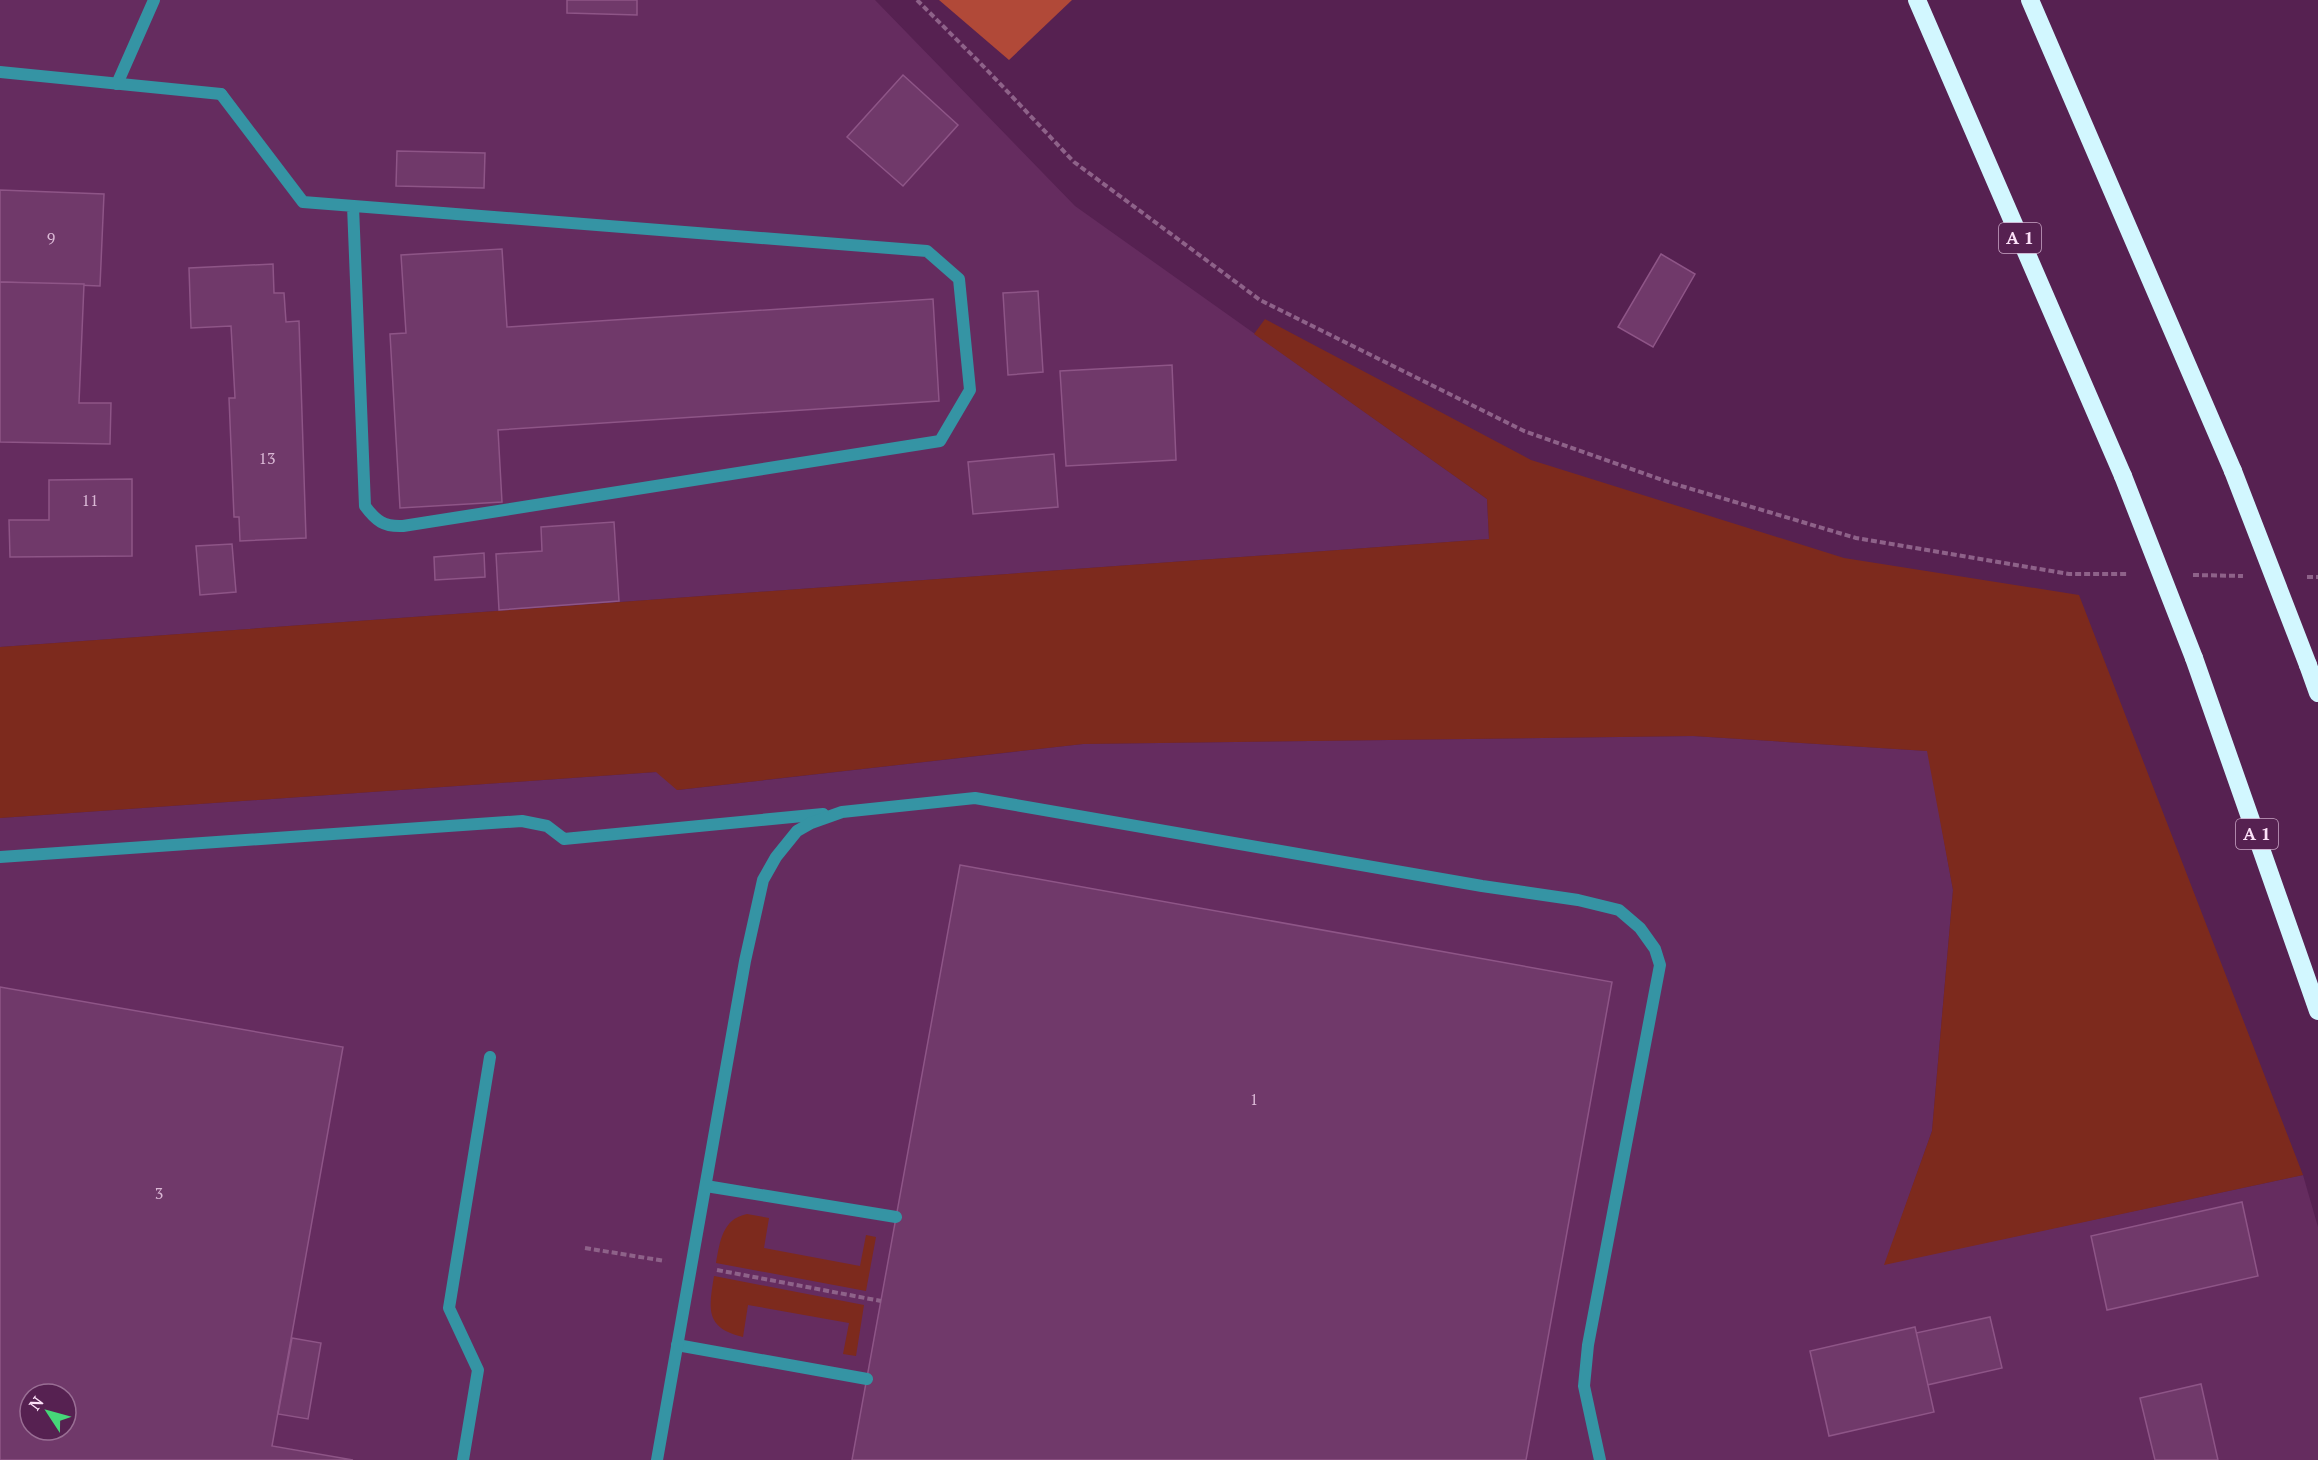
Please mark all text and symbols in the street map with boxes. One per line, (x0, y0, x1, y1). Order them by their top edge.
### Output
road number: A 1 (1999, 223, 2041, 253)
house number: 9 (47, 227, 55, 249)
house number: 13 (258, 447, 276, 469)
house number: 11 (81, 489, 99, 511)
road number: A 1 (2236, 819, 2278, 849)
house number: 1 (1250, 1088, 1258, 1110)
house number: 3 (155, 1182, 163, 1204)
north arrow (18, 1382, 78, 1442)
text: N (23, 1392, 48, 1415)

